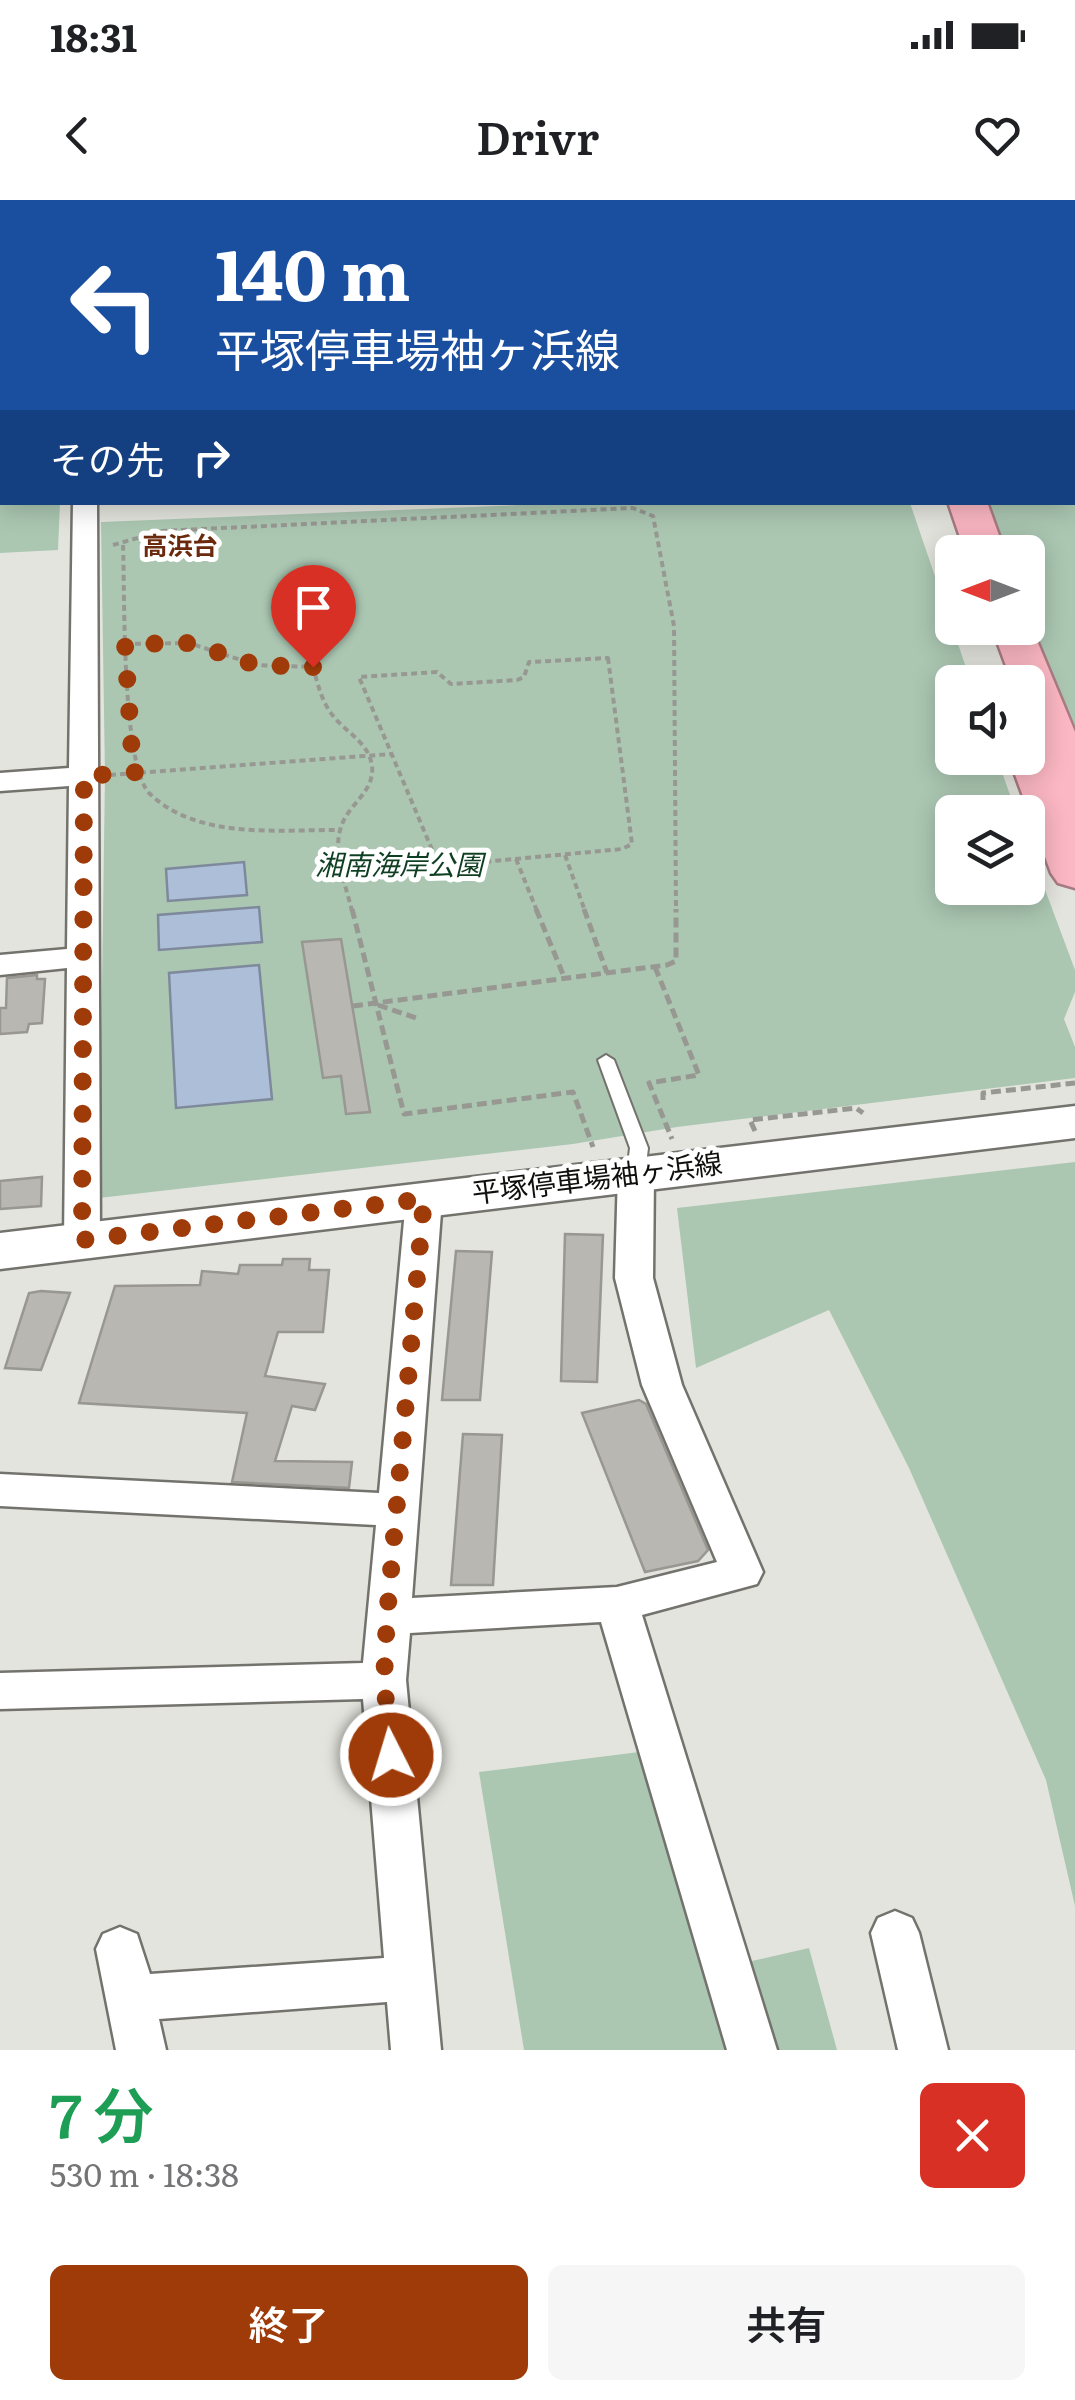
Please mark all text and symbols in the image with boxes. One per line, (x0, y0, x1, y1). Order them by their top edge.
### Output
text: 18:31 (50, 7, 137, 64)
text: Drivr (476, 102, 599, 169)
icon: back (50, 108, 105, 163)
icon: heart (970, 108, 1025, 163)
text: 140 m (215, 219, 410, 323)
icon: left (50, 240, 180, 370)
text: 平塚停車場袖ヶ浜線 (215, 314, 620, 381)
text: その先 (50, 429, 164, 486)
icon: right (184, 430, 239, 485)
district label: 高浜台 (142, 526, 218, 563)
north arrow (935, 535, 1045, 645)
map controls (935, 535, 1045, 905)
pin (271, 565, 356, 668)
icon: arrive (286, 580, 341, 635)
button: sound (935, 665, 1045, 775)
button: layers (935, 795, 1045, 905)
park label: 湘南海岸公園 (315, 842, 487, 884)
street label: 平塚停車場袖ヶ浜線 (469, 1140, 724, 1212)
position arrow (339, 1703, 443, 1807)
text: 7 分 (50, 2067, 154, 2156)
button: close (920, 2083, 1025, 2188)
text: 530 m · 18:38 (50, 2149, 239, 2197)
button: 終了 (50, 2265, 528, 2380)
button: 共有 (548, 2265, 1025, 2380)

